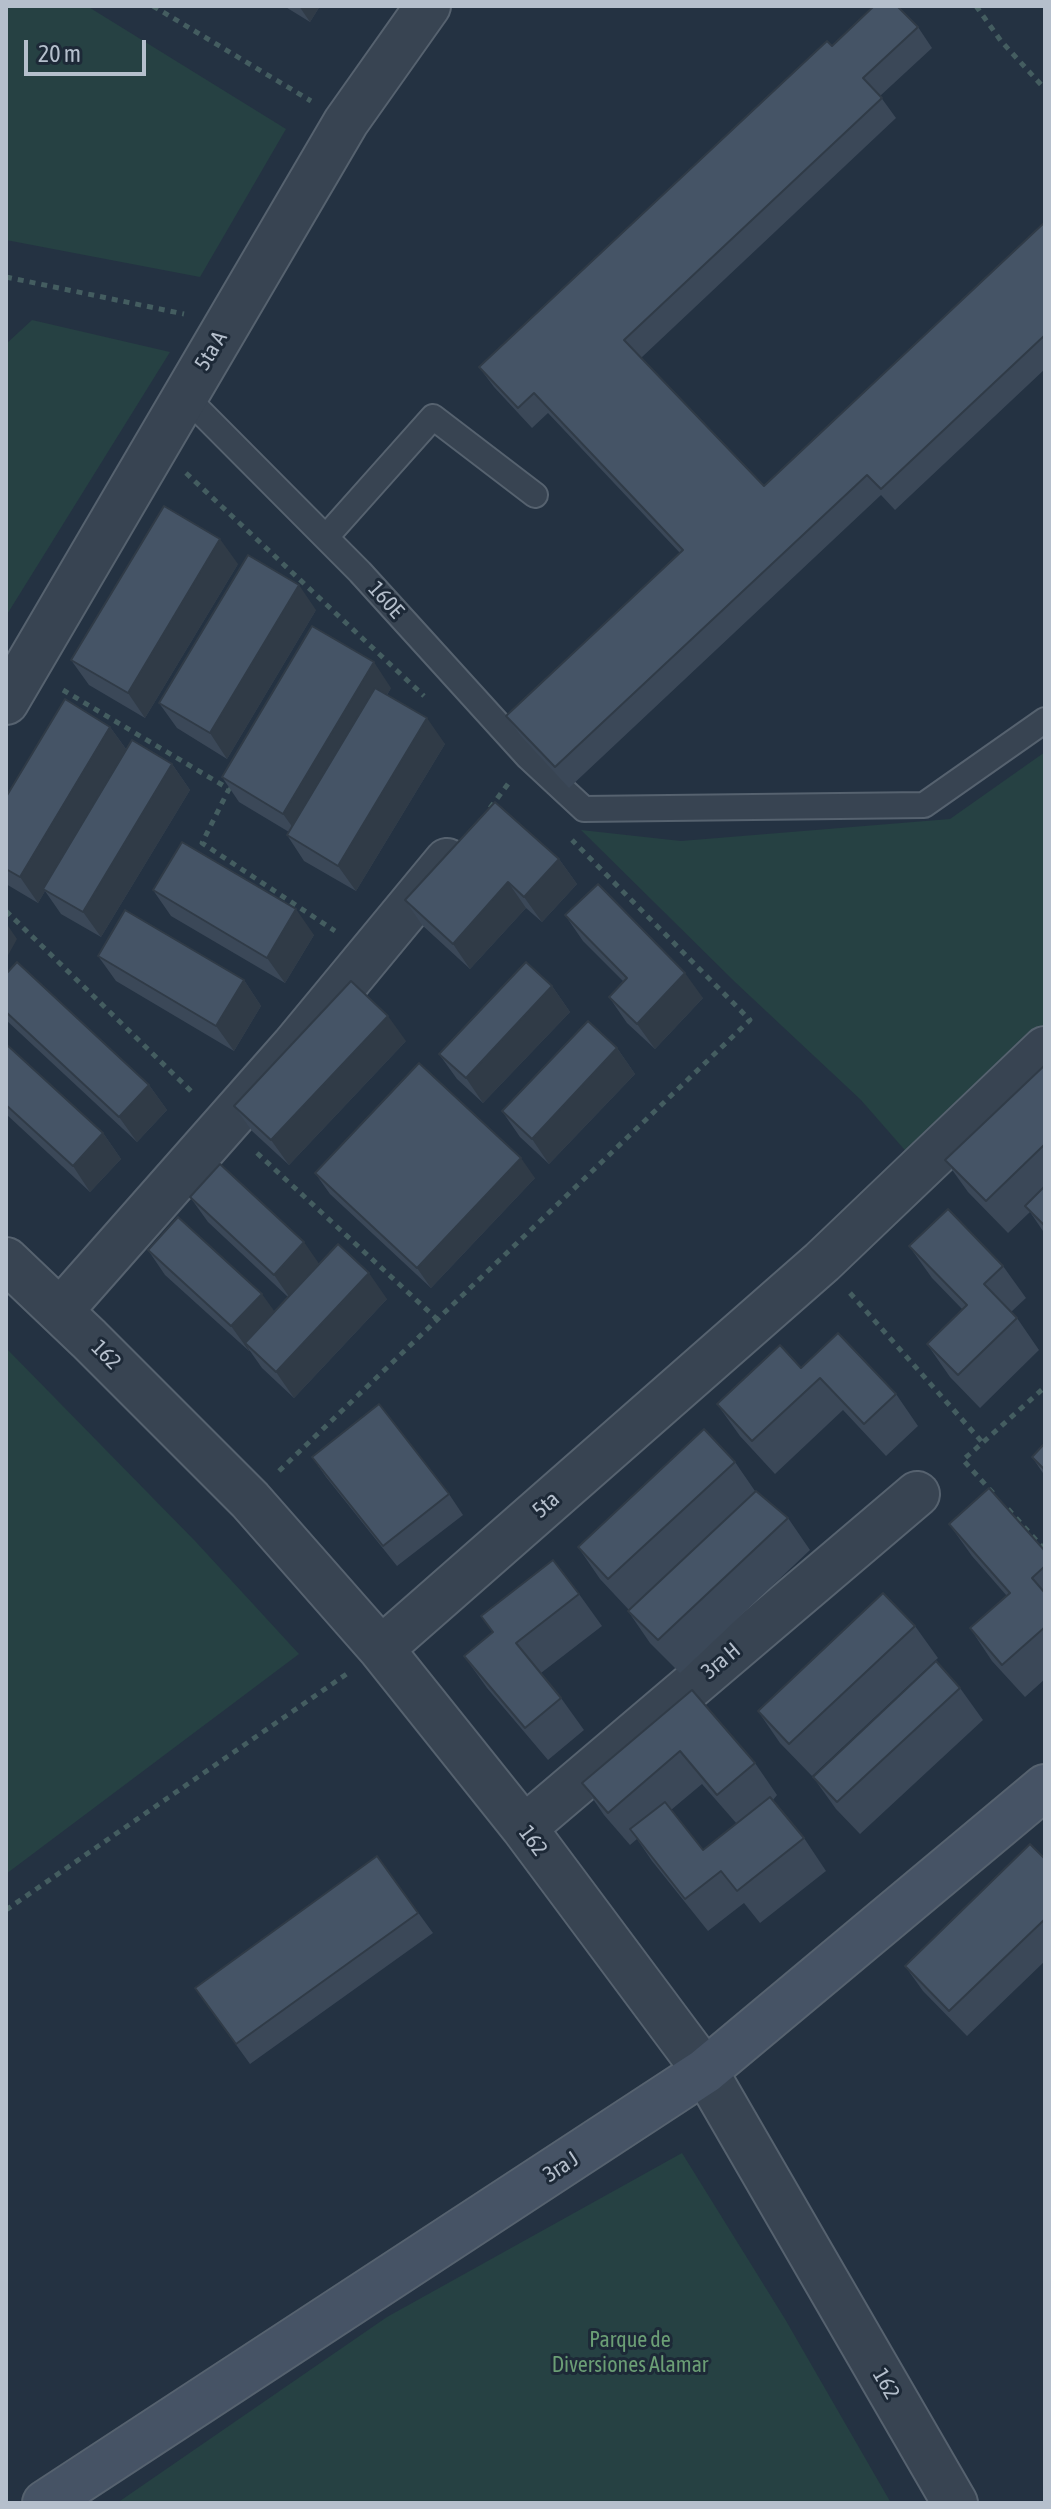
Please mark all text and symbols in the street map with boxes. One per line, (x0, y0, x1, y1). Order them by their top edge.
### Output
scale bar (28, 24, 150, 74)
text: 20 m (38, 40, 81, 67)
street label: 5ta A (189, 327, 233, 375)
street label: 160E (363, 576, 409, 624)
street label: 162 (86, 1335, 126, 1375)
street label: 5ta (527, 1486, 565, 1524)
street label: 3ra H (696, 1637, 746, 1685)
street label: 162 (513, 1821, 553, 1861)
street label: 3ra J (538, 2146, 584, 2188)
park label: Parque de Diversiones Alamar (552, 2327, 708, 2378)
street label: 162 (867, 2364, 905, 2404)

